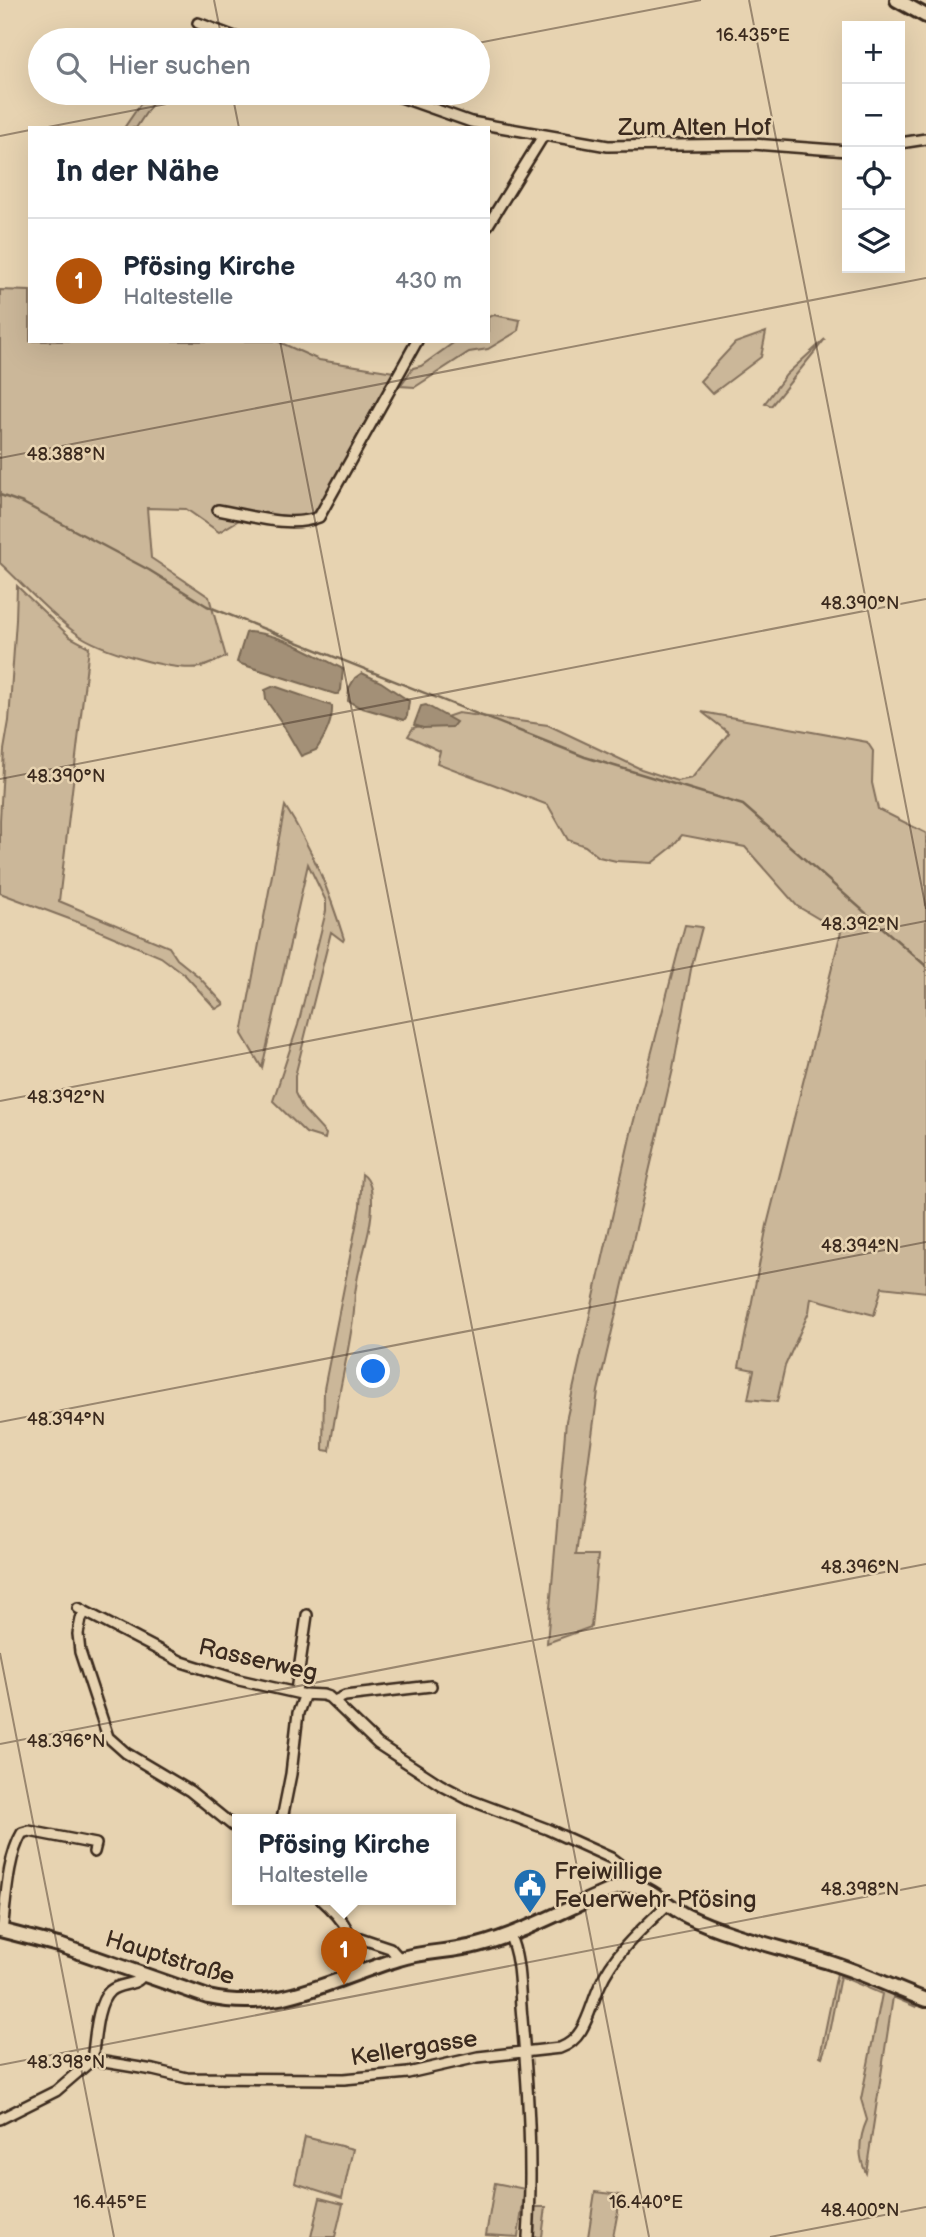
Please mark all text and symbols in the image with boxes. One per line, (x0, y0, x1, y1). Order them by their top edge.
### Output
map controls (842, 21, 905, 273)
button: + (842, 21, 905, 84)
text: 16.435°E (716, 25, 790, 46)
search box (28, 28, 490, 105)
icon: search (52, 48, 90, 86)
text: Hier suchen (108, 51, 251, 82)
button: − (842, 84, 905, 147)
street label: Zum Alten Hof (617, 113, 772, 142)
button: locate (842, 147, 905, 210)
text: In der Nähe (56, 154, 219, 190)
button: layers (842, 210, 905, 273)
text: Pfösing Kirche (123, 252, 295, 283)
text: 1 (74, 267, 84, 295)
text: 430 m (395, 267, 462, 295)
text: Haltestelle (123, 283, 233, 311)
text: 48.388°N (27, 444, 105, 465)
text: 48.390°N (821, 593, 899, 614)
text: 48.390°N (27, 766, 105, 787)
text: 48.392°N (821, 914, 899, 935)
text: 48.392°N (27, 1087, 105, 1108)
text: 48.394°N (821, 1236, 899, 1257)
your location (356, 1354, 390, 1388)
text: 48.394°N (27, 1409, 105, 1430)
text: 48.396°N (821, 1557, 899, 1578)
street label: Rasserweg (196, 1632, 320, 1688)
text: 48.396°N (27, 1731, 105, 1752)
popup (232, 1814, 456, 1905)
text: Pfösing Kirche (258, 1830, 430, 1861)
place label: Freiwillige Feuerwehr Pfösing (554, 1857, 757, 1914)
text: Haltestelle (258, 1861, 368, 1889)
public building icon: Freiwillige Feuerwehr Pfösing (511, 1866, 549, 1915)
text: 48.398°N (821, 1879, 899, 1900)
street label: Hauptstraße (102, 1925, 238, 1991)
pin: 1 (321, 1927, 367, 1985)
street label: Kellergasse (349, 2024, 479, 2072)
text: 48.398°N (27, 2052, 105, 2073)
text: 16.445°E (73, 2192, 147, 2213)
text: 16.440°E (609, 2192, 683, 2213)
text: 48.400°N (821, 2200, 899, 2221)

